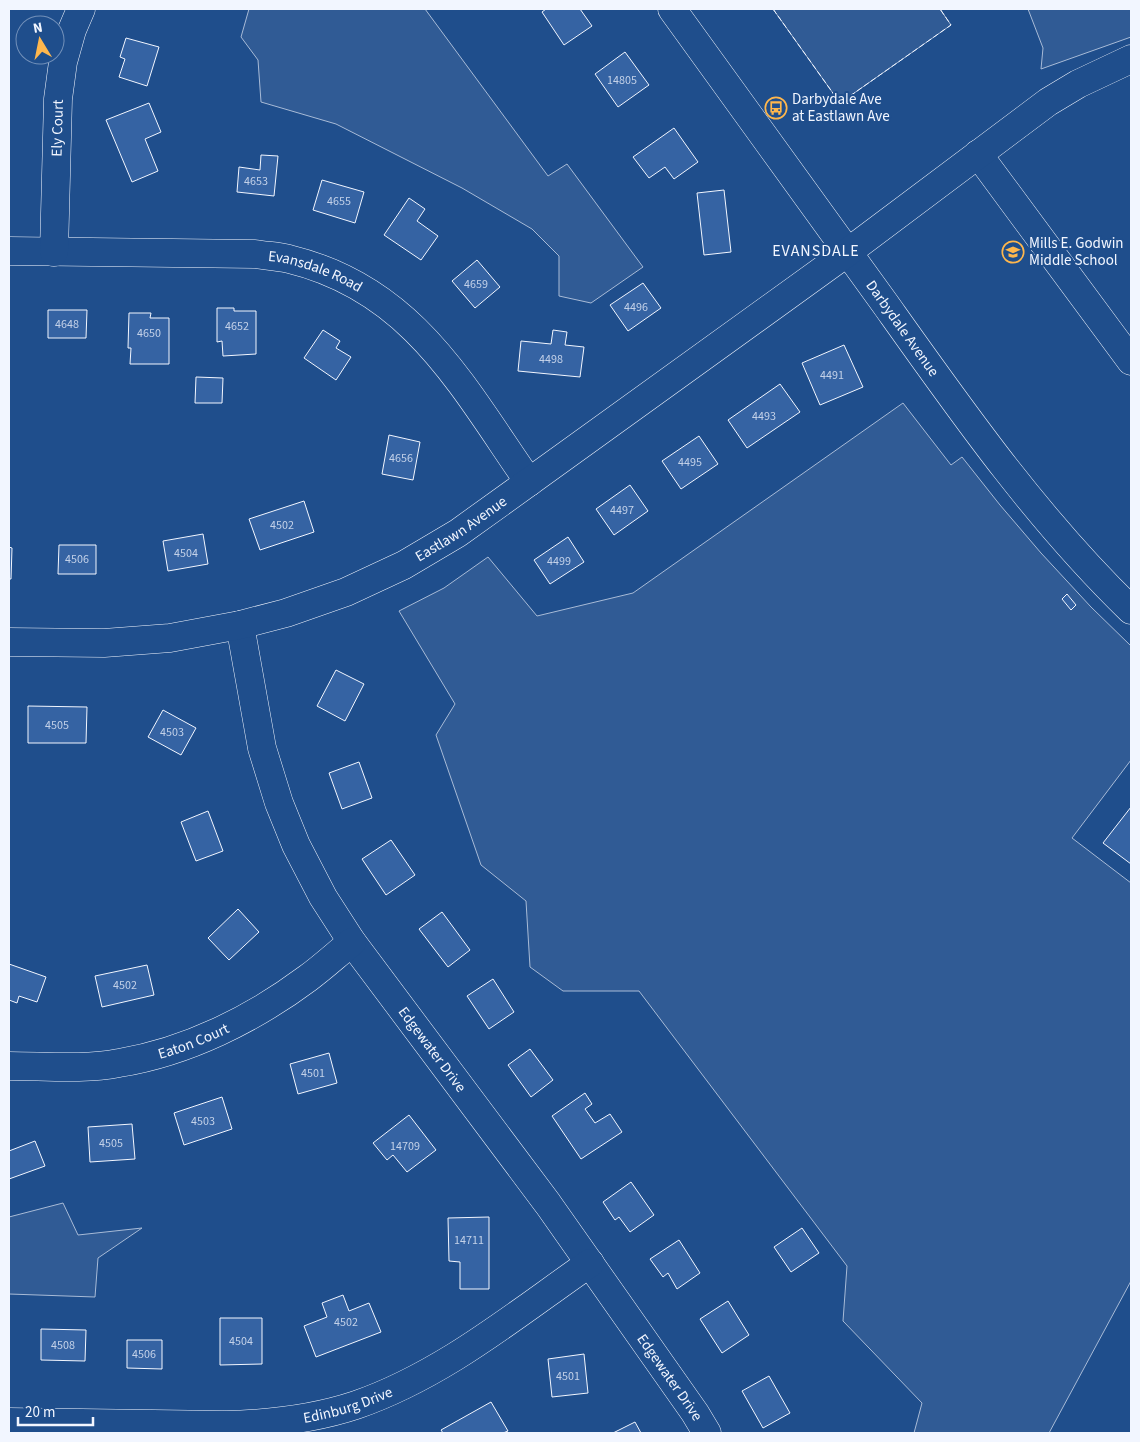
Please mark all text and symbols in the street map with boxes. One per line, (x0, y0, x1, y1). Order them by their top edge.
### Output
north arrow (15, 15, 65, 65)
text: N (32, 18, 44, 39)
house number: 14805 (607, 72, 637, 89)
place label: Darbydale Ave at Eastlawn Ave (792, 89, 890, 127)
bus stop icon: Darbydale Ave at Eastlawn Ave (764, 96, 788, 120)
street label: Ely Court (46, 99, 69, 157)
house number: 4653 (244, 173, 268, 190)
house number: 4655 (327, 193, 351, 210)
place label: Mills E. Godwin Middle School (1029, 233, 1124, 271)
district label: EVANSDALE (772, 240, 860, 262)
school or university icon: Mills E. Godwin Middle School (1001, 240, 1025, 264)
street label: Evansdale Road (267, 246, 366, 298)
house number: 4659 (464, 276, 488, 293)
street label: Darbydale Avenue (861, 276, 944, 381)
house number: 4496 (624, 299, 648, 316)
house number: 4648 (55, 316, 79, 333)
house number: 4652 (225, 318, 249, 335)
house number: 4650 (137, 325, 161, 342)
house number: 4498 (539, 351, 563, 368)
house number: 4491 (820, 367, 844, 384)
house number: 4493 (752, 408, 776, 425)
house number: 4656 (389, 450, 413, 467)
house number: 4495 (678, 454, 702, 471)
street label: Eastlawn Avenue (411, 491, 511, 567)
house number: 4497 (610, 502, 634, 519)
house number: 4502 (270, 517, 294, 534)
house number: 4504 (174, 545, 198, 562)
house number: 4506 (65, 551, 89, 568)
house number: 4499 (547, 553, 571, 570)
house number: 4505 (45, 717, 69, 734)
house number: 4503 (160, 724, 184, 741)
house number: 4502 (113, 977, 137, 994)
street label: Edgewater Drive (393, 1002, 471, 1097)
street label: Eaton Court (156, 1018, 233, 1065)
house number: 4501 (301, 1065, 325, 1082)
house number: 4503 (191, 1113, 215, 1130)
house number: 4505 (99, 1135, 123, 1152)
house number: 14709 (390, 1138, 420, 1155)
house number: 14711 (454, 1232, 484, 1249)
house number: 4502 (334, 1314, 358, 1331)
street label: Edgewater Drive (632, 1330, 707, 1425)
house number: 4504 (229, 1333, 253, 1350)
house number: 4508 (51, 1337, 75, 1354)
house number: 4506 (132, 1346, 156, 1363)
house number: 4501 (556, 1368, 580, 1385)
street label: Edinburg Drive (302, 1382, 396, 1429)
scale bar (18, 1394, 92, 1426)
text: 20 m (25, 1402, 55, 1423)

